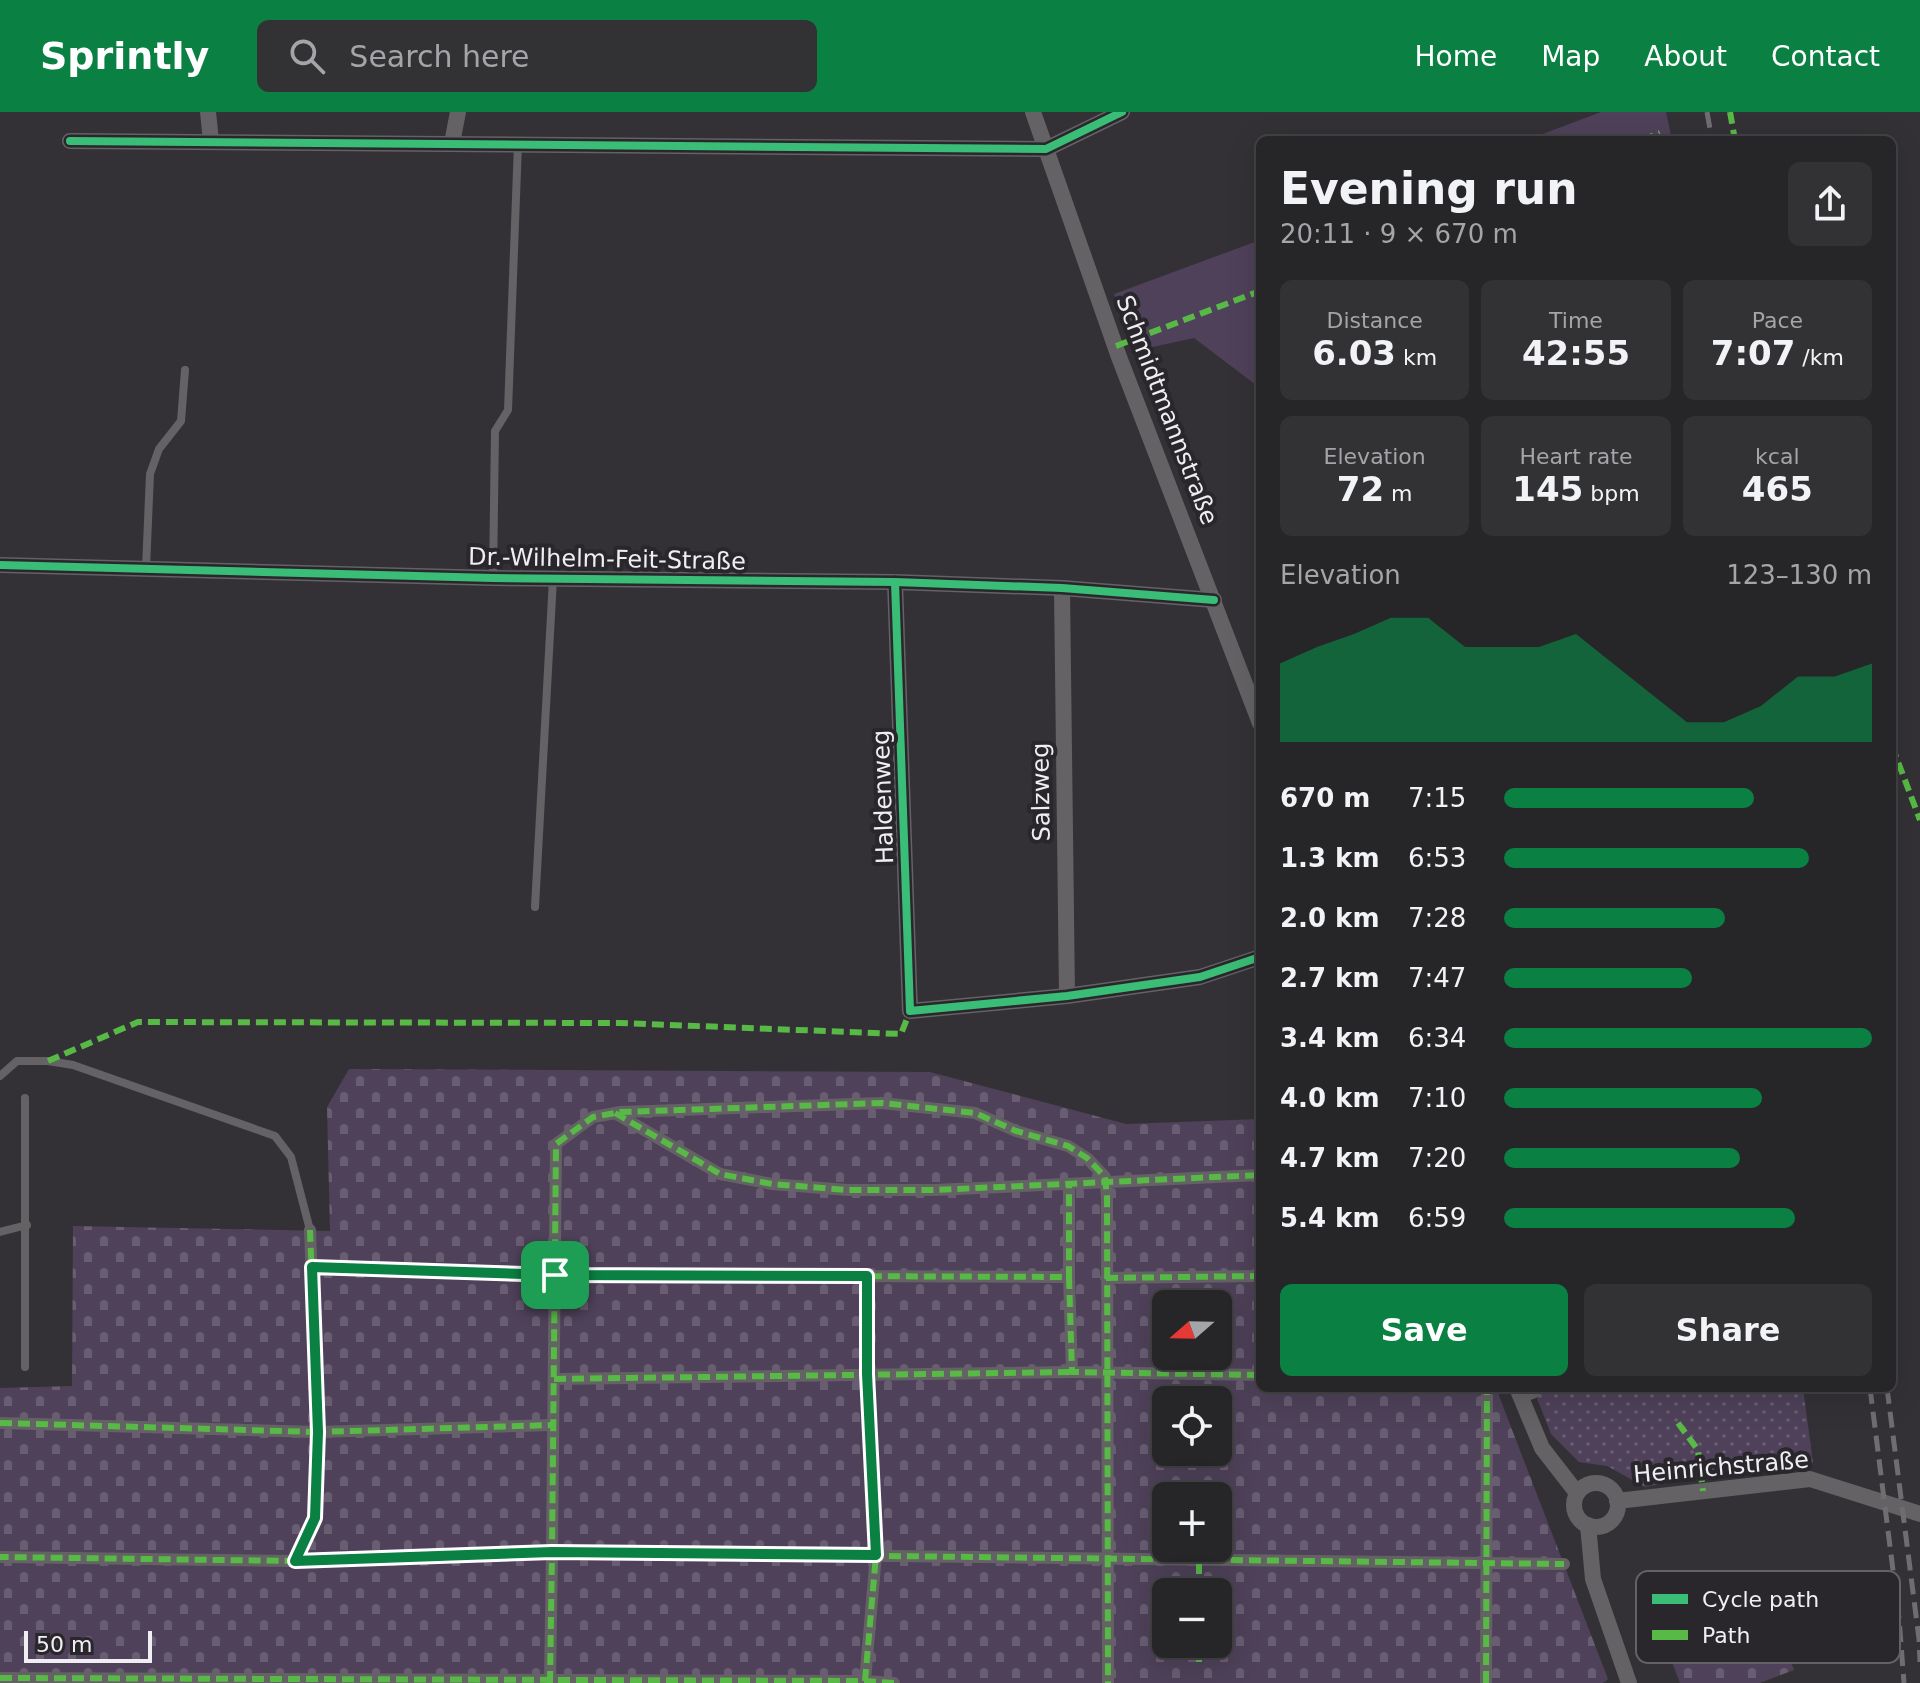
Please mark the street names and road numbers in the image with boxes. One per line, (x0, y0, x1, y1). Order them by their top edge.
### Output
street label: Schmidtmannstraße (1110, 291, 1224, 529)
street label: Dr.-Wilhelm-Feit-Straße (468, 543, 746, 575)
street label: Haldenweg (867, 729, 899, 865)
street label: Salzweg (1026, 742, 1056, 842)
street label: Heinrichstraße (1632, 1445, 1810, 1489)

